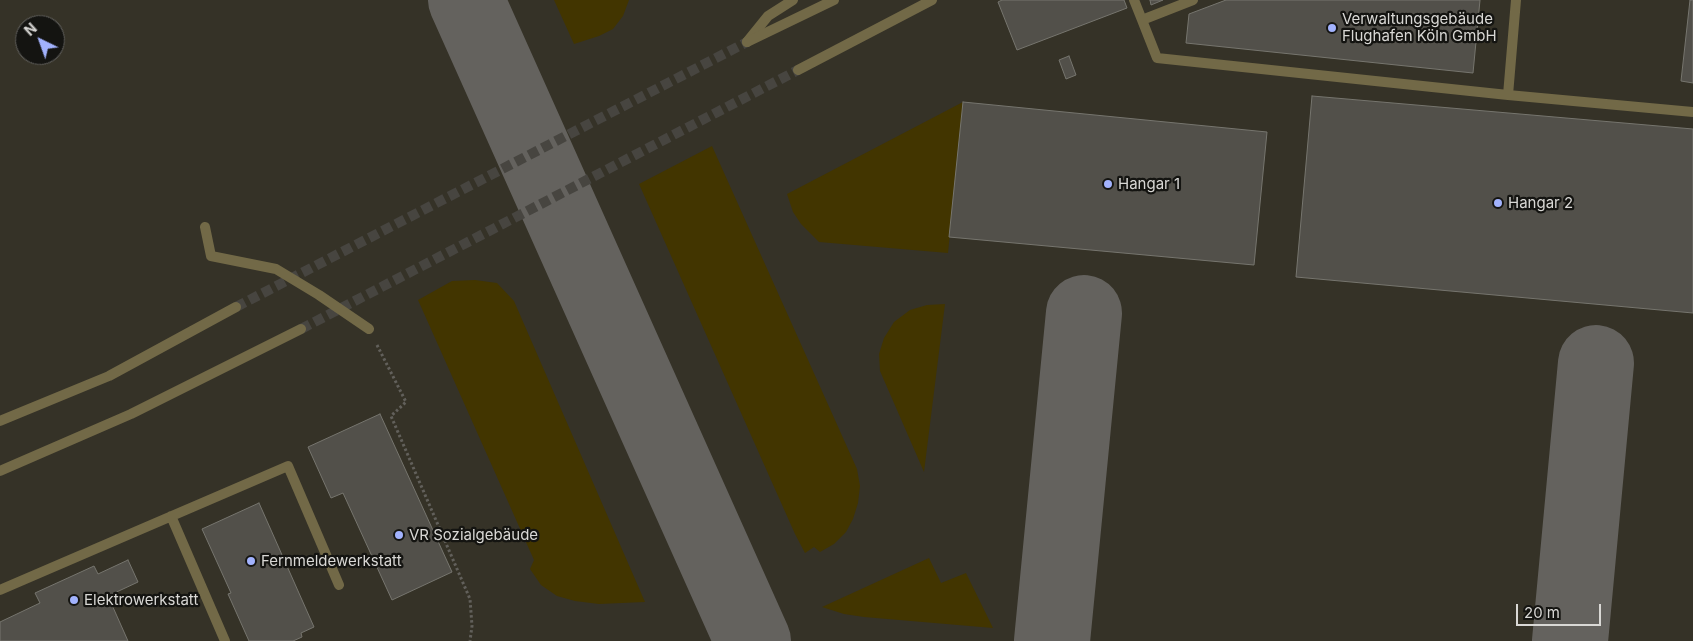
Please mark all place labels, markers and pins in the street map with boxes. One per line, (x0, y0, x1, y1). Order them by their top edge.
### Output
place label: Verwaltungsgebäude Flughafen Köln GmbH (1342, 10, 1497, 45)
marker: Verwaltungsgebäude Flughafen Köln GmbH (1326, 22, 1338, 34)
place label: Hangar 1 (1118, 175, 1180, 193)
marker: Hangar 1 (1102, 178, 1114, 190)
place label: Hangar 2 (1508, 194, 1573, 212)
marker: Hangar 2 (1492, 197, 1504, 209)
place label: VR Sozialgebäude (409, 526, 538, 544)
marker: VR Sozialgebäude (393, 529, 405, 541)
place label: Fernmeldewerkstatt (261, 552, 402, 570)
marker: Fernmeldewerkstatt (245, 555, 257, 567)
place label: Elektrowerkstatt (84, 591, 198, 609)
marker: Elektrowerkstatt (68, 594, 80, 606)

